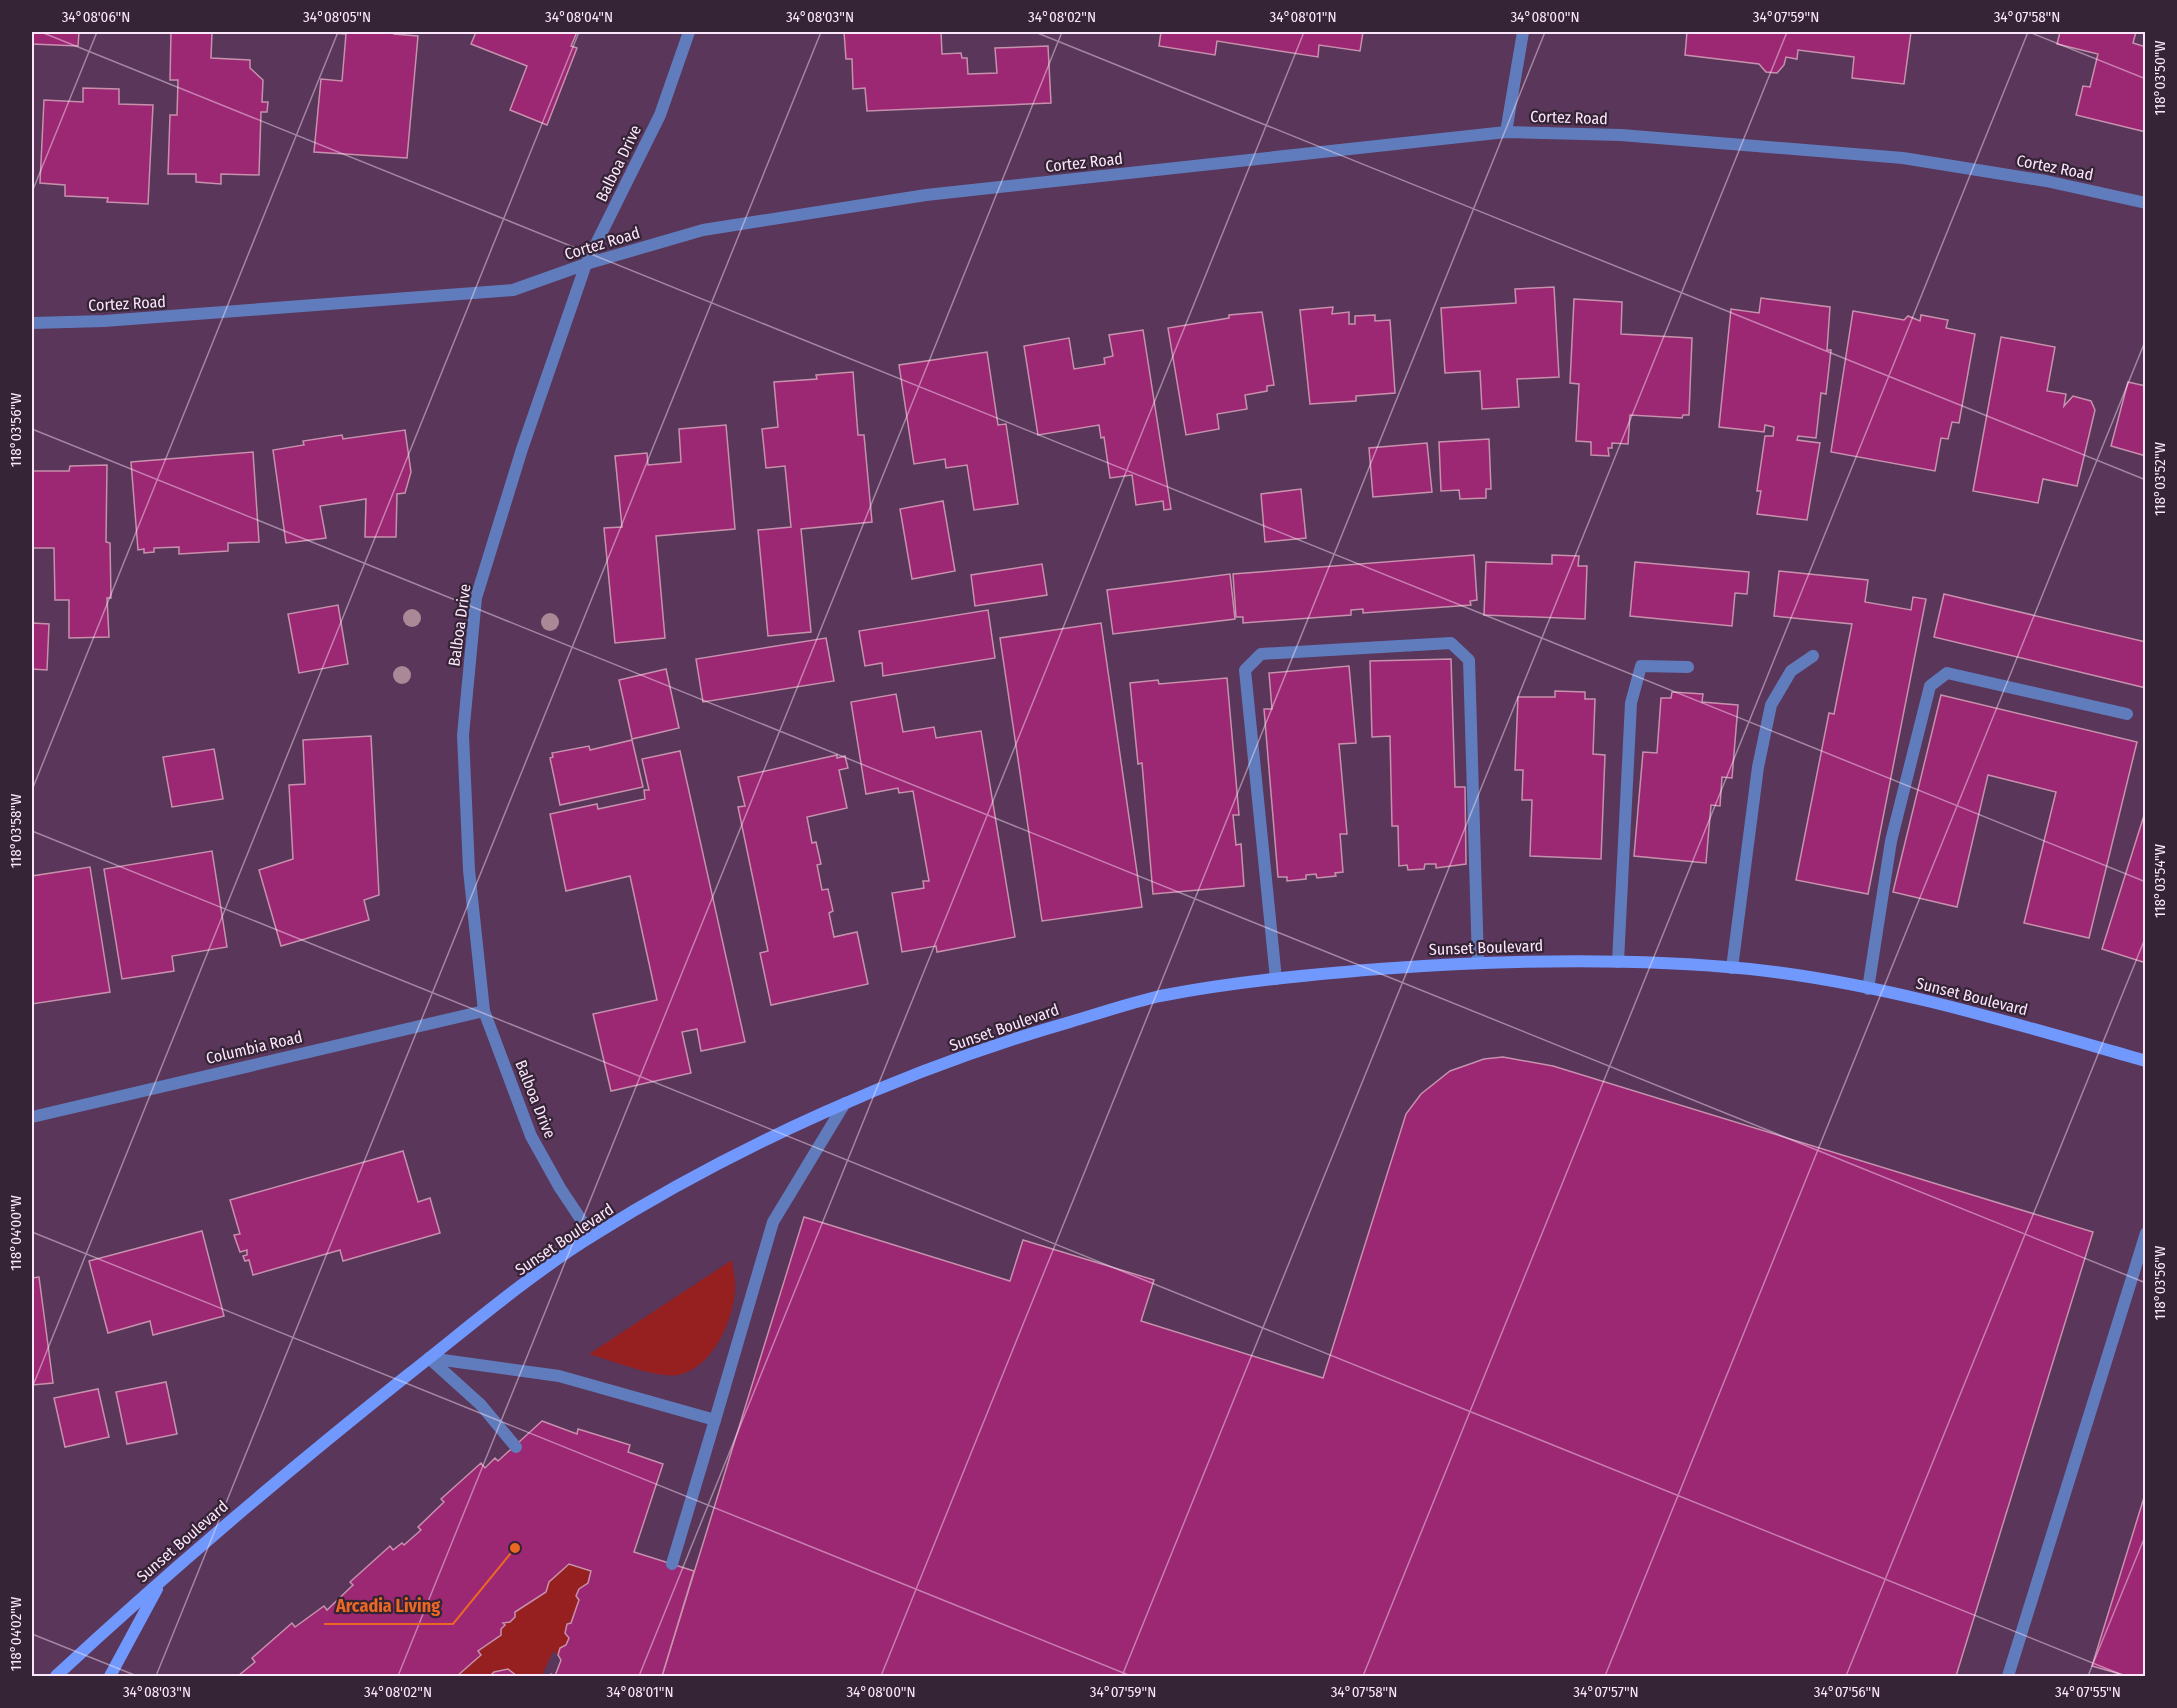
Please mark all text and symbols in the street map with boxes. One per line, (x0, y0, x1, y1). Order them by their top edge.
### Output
text: 34°08'06"N (62, 8, 130, 26)
text: 34°08'05"N (303, 8, 371, 26)
text: 34°08'04"N (545, 8, 613, 26)
text: 34°08'03"N (786, 8, 854, 26)
text: 34°08'02"N (1028, 8, 1096, 26)
text: 34°08'01"N (1269, 8, 1337, 26)
text: 34°08'00"N (1510, 8, 1580, 26)
text: 34°07'59"N (1753, 8, 1819, 26)
text: 34°07'58"N (1994, 8, 2060, 26)
text: 118°03'50"W (2151, 41, 2169, 115)
street label: Cortez Road (1530, 107, 1608, 128)
street label: Balboa Drive (592, 122, 645, 205)
street label: Cortez Road (1044, 149, 1124, 176)
street label: Cortez Road (2015, 151, 2095, 184)
street label: Cortez Road (562, 223, 642, 264)
street label: Cortez Road (88, 292, 166, 315)
text: 118°03'56"W (7, 393, 25, 467)
text: 118°03'52"W (2151, 442, 2169, 516)
street label: Balboa Drive (444, 583, 475, 667)
text: 118°03'58"W (7, 794, 25, 868)
text: 118°03'54"W (2151, 844, 2169, 918)
street label: Sunset Boulevard (1429, 936, 1544, 959)
street label: Sunset Boulevard (1914, 973, 2030, 1020)
street label: Sunset Boulevard (947, 1000, 1061, 1055)
street label: Columbia Road (204, 1027, 304, 1068)
street label: Balboa Drive (511, 1057, 560, 1141)
text: 118°04'00"W (7, 1195, 25, 1271)
street label: Sunset Boulevard (512, 1200, 617, 1279)
text: 118°03'56"W (2151, 1246, 2169, 1320)
street label: Sunset Boulevard (133, 1497, 232, 1586)
callout: Arcadia Living (324, 1588, 453, 1624)
text: Arcadia Living (335, 1595, 440, 1617)
text: 118°04'02"W (7, 1597, 25, 1671)
text: 34°08'03"N (123, 1683, 191, 1701)
text: 34°08'02"N (364, 1683, 432, 1701)
text: 34°08'01"N (606, 1683, 674, 1701)
text: 34°08'00"N (846, 1683, 916, 1701)
text: 34°07'59"N (1090, 1683, 1156, 1701)
text: 34°07'58"N (1331, 1683, 1397, 1701)
text: 34°07'57"N (1573, 1683, 1639, 1701)
text: 34°07'56"N (1814, 1683, 1880, 1701)
text: 34°07'55"N (2055, 1683, 2121, 1701)

